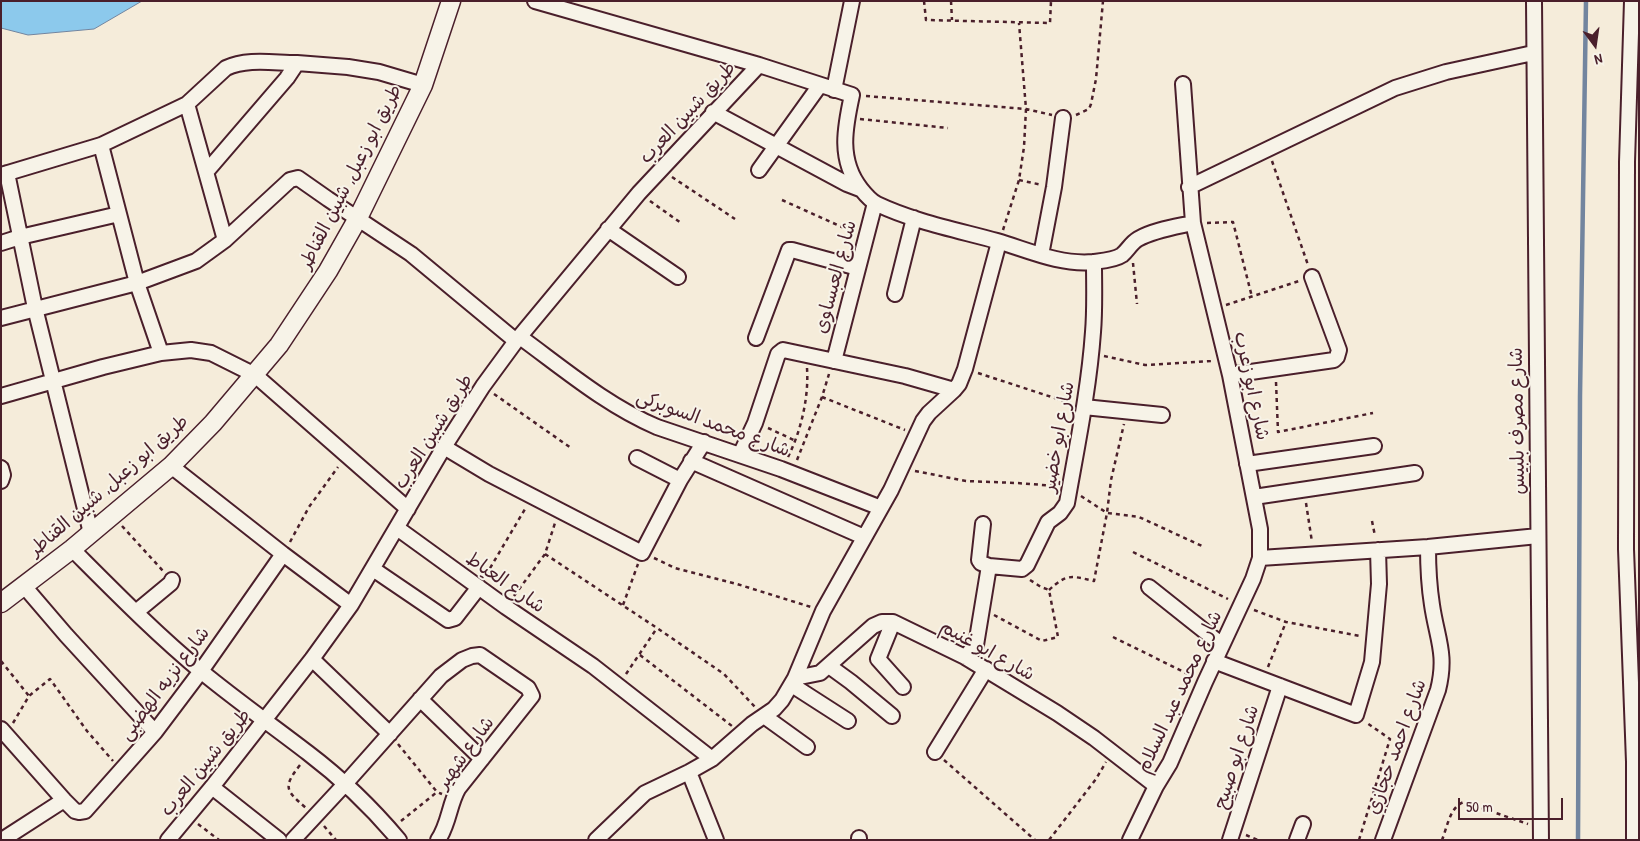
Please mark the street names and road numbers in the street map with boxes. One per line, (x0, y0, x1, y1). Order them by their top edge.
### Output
street label: طريق شبين العرب (635, 57, 741, 169)
street label: طريق ابو زعبل, شبين القناطر (295, 81, 407, 273)
street label: شارع العبساوى (810, 218, 862, 336)
street label: شارع ابو زعرب (1228, 329, 1274, 443)
street label: شارع مصرف بلبيس (1505, 347, 1531, 495)
street label: طريق شبين العرب (390, 370, 478, 494)
street label: شارع ابو خضير (1038, 380, 1080, 494)
street label: شارع محمد السوبركى (633, 386, 793, 462)
street label: طريق ابو زعبل, شبين القناطر (25, 410, 193, 562)
street label: شارع العياط (461, 547, 549, 619)
street label: شارع محمد عبد السلام (1132, 607, 1228, 777)
street label: شارع ابو غنيم (936, 616, 1038, 686)
street label: شارع نزيه الهضبى (115, 623, 215, 745)
street label: شارع احمد حجازي (1362, 676, 1432, 818)
street label: شارع ابو صبيح (1209, 702, 1265, 812)
street label: طريق شبين العرب (156, 705, 256, 821)
street label: شارع شهير (432, 712, 500, 794)

